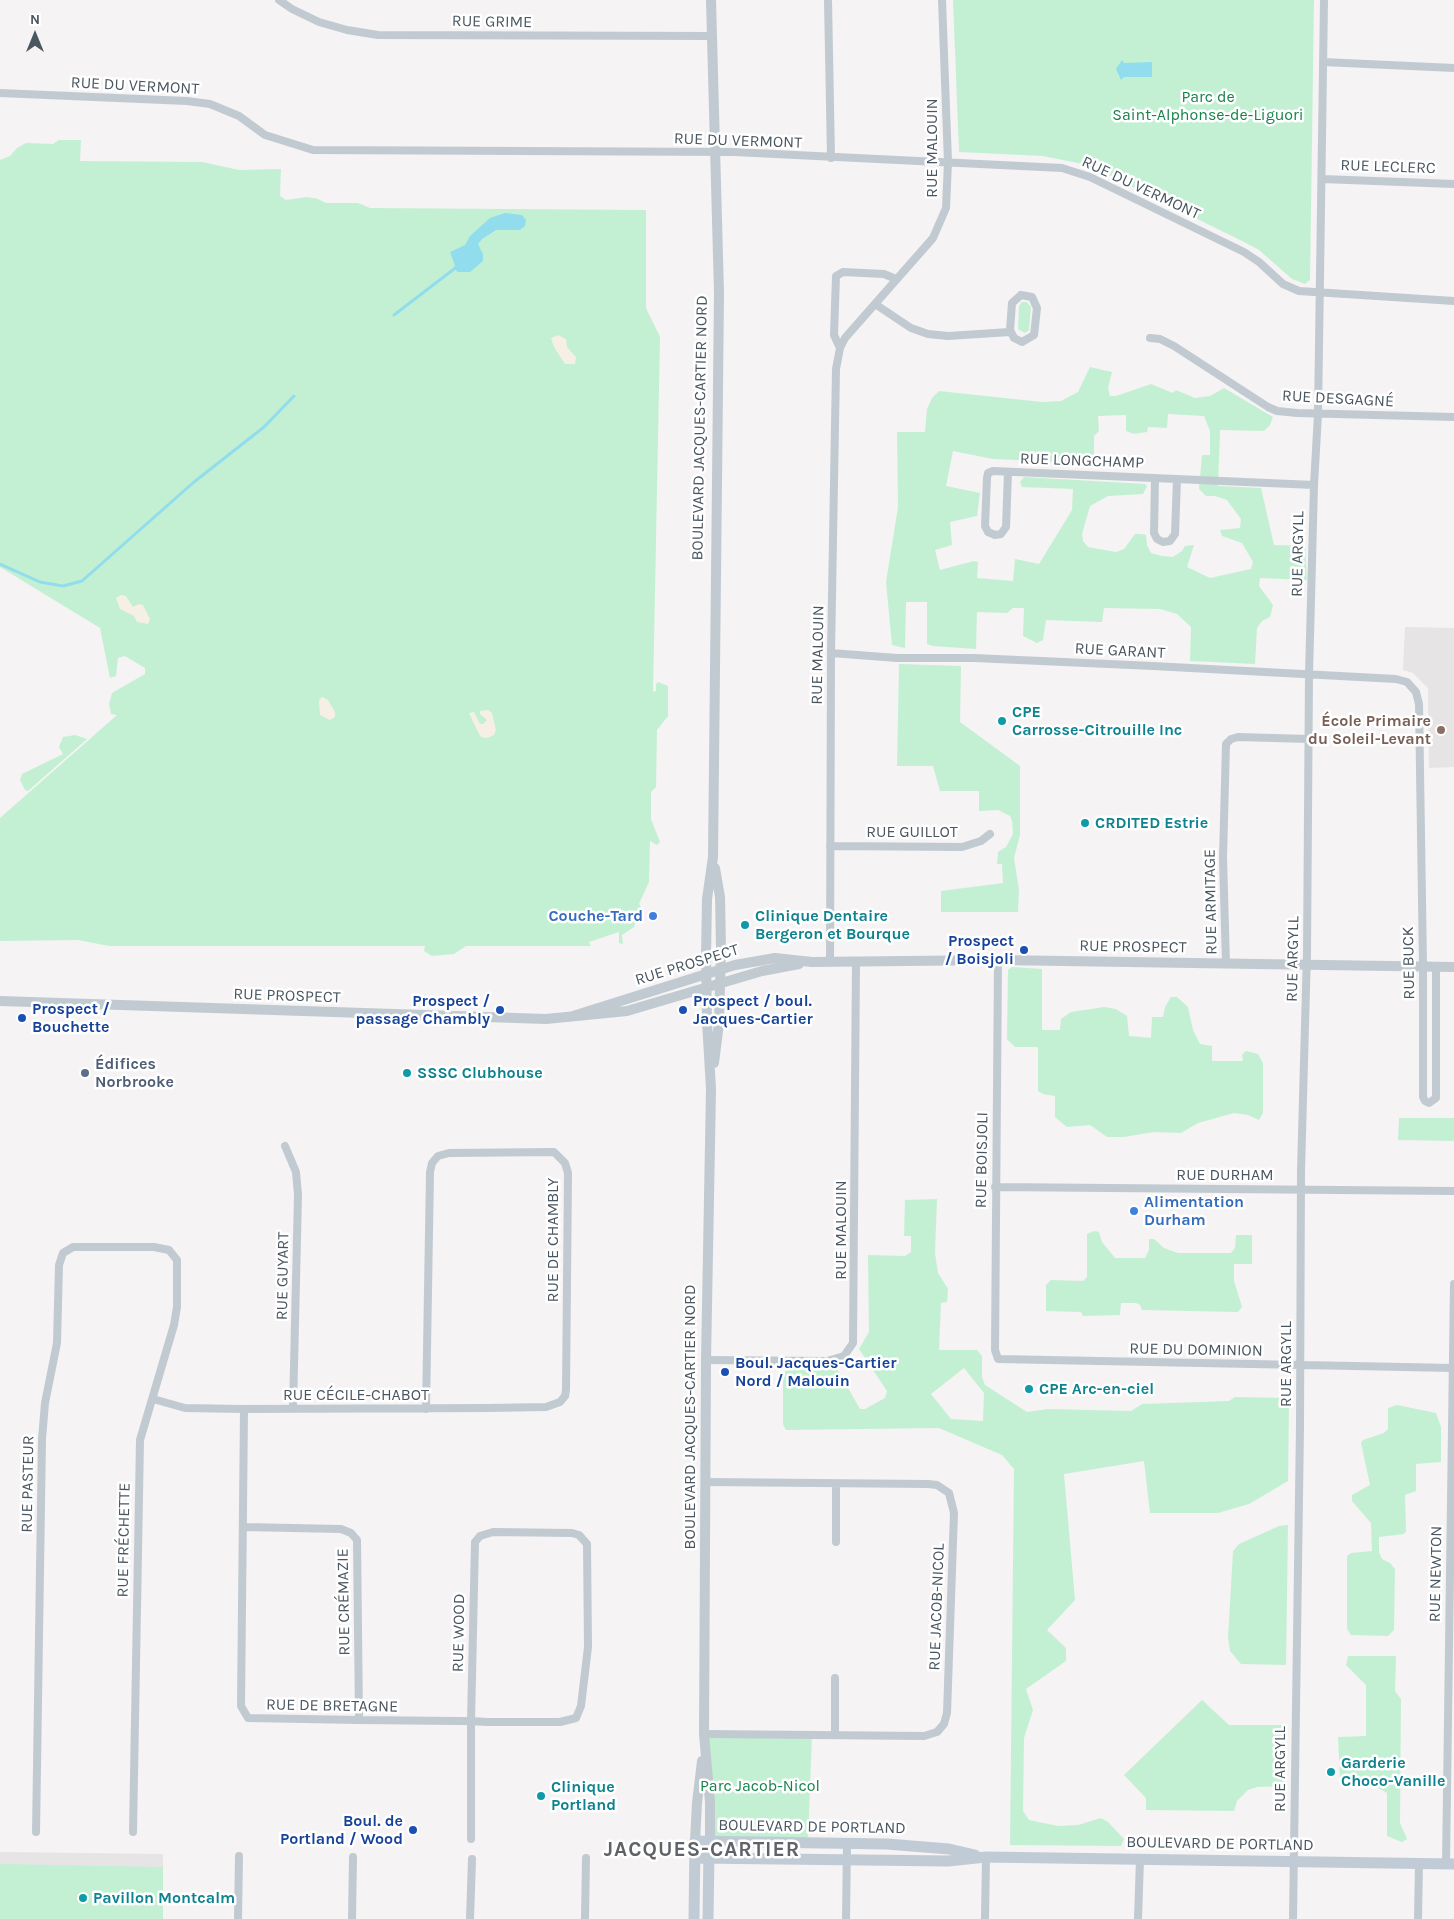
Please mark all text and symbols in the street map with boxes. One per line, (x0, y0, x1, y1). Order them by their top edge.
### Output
north arrow (10, 10, 60, 60)
text: N (30, 11, 40, 28)
street label: RUE GRIME (452, 12, 532, 32)
street label: RUE DU VERMONT (70, 73, 200, 99)
park label: Parc de Saint-Alphonse-de-Liguori (1112, 87, 1304, 125)
street label: RUE MALOUIN (922, 98, 942, 198)
street label: RUE DU VERMONT (673, 129, 803, 153)
street label: RUE DU VERMONT (1079, 152, 1203, 224)
street label: RUE LECLERC (1340, 156, 1436, 178)
street label: BOULEVARD JACQUES-CARTIER NORD (688, 295, 712, 561)
street label: RUE DESGAGNÉ (1282, 386, 1394, 412)
street label: RUE LONGCHAMP (1020, 449, 1144, 473)
street label: RUE ARGYLL (1288, 511, 1308, 597)
street label: RUE MALOUIN (808, 605, 828, 705)
street label: RUE GARANT (1074, 639, 1166, 663)
place label: CPE Carrosse-Citrouille Inc (1012, 702, 1182, 740)
place label: École Primaire du Soleil-Levant (1308, 711, 1431, 749)
marker: CPE Carrosse-Citrouille Inc (996, 715, 1008, 727)
marker: École Primaire du Soleil-Levant (1435, 724, 1447, 736)
place label: CRDITED Estrie (1095, 813, 1208, 833)
marker: CRDITED Estrie (1079, 817, 1091, 829)
street label: RUE GUILLOT (866, 822, 958, 842)
street label: RUE ARMITAGE (1200, 849, 1222, 955)
place label: Couche-Tard (548, 906, 643, 926)
place label: Clinique Dentaire Bergeron et Bourque (755, 906, 910, 944)
marker: Couche-Tard (647, 910, 659, 922)
street label: RUE ARGYLL (1283, 916, 1303, 1002)
marker: Clinique Dentaire Bergeron et Bourque (739, 919, 751, 931)
street label: RUE BUCK (1399, 926, 1419, 1000)
place label: Prospect / Boisjoli (945, 931, 1014, 969)
street label: RUE PROSPECT (1079, 936, 1187, 958)
street label: RUE PROSPECT (633, 940, 741, 990)
marker: Prospect / Boisjoli (1018, 944, 1030, 956)
street label: RUE PROSPECT (233, 985, 341, 1007)
place label: Prospect / passage Chambly (355, 991, 490, 1029)
place label: Prospect / boul. Jacques-Cartier (693, 991, 813, 1029)
place label: Prospect / Bouchette (32, 999, 110, 1037)
marker: Prospect / passage Chambly (494, 1004, 506, 1016)
marker: Prospect / boul. Jacques-Cartier (677, 1004, 689, 1016)
marker: Prospect / Bouchette (16, 1012, 28, 1024)
place label: Édifices Norbrooke (95, 1054, 174, 1092)
place label: SSSC Clubhouse (417, 1063, 543, 1083)
marker: Édifices Norbrooke (79, 1067, 91, 1079)
marker: SSSC Clubhouse (401, 1067, 413, 1079)
street label: RUE BOISJOLI (972, 1112, 992, 1208)
street label: RUE DURHAM (1176, 1165, 1274, 1185)
street label: RUE DE CHAMBLY (543, 1178, 563, 1302)
street label: RUE MALOUIN (831, 1180, 851, 1280)
place label: Alimentation Durham (1144, 1192, 1244, 1230)
marker: Alimentation Durham (1128, 1205, 1140, 1217)
street label: RUE GUYART (273, 1232, 293, 1320)
street label: BOULEVARD JACQUES-CARTIER NORD (680, 1284, 700, 1550)
street label: RUE ARGYLL (1276, 1321, 1296, 1407)
street label: RUE DU DOMINION (1129, 1339, 1263, 1361)
place label: Boul. Jacques-Cartier Nord / Malouin (735, 1353, 897, 1391)
marker: Boul. Jacques-Cartier Nord / Malouin (719, 1366, 731, 1378)
place label: CPE Arc-en-ciel (1039, 1379, 1154, 1399)
marker: CPE Arc-en-ciel (1023, 1383, 1035, 1395)
street label: RUE CÉCILE-CHABOT (283, 1385, 429, 1405)
street label: RUE PASTEUR (18, 1435, 38, 1533)
street label: RUE FRÉCHETTE (113, 1482, 135, 1598)
street label: RUE NEWTON (1426, 1526, 1446, 1622)
street label: RUE JACOB-NICOL (925, 1543, 949, 1671)
street label: RUE CRÉMAZIE (333, 1548, 355, 1656)
street label: RUE WOOD (449, 1594, 469, 1672)
street label: RUE DE BRETAGNE (266, 1695, 398, 1717)
street label: RUE ARGYLL (1270, 1726, 1290, 1812)
place label: Garderie Choco-Vanille (1341, 1753, 1445, 1791)
marker: Garderie Choco-Vanille (1325, 1766, 1337, 1778)
park label: Parc Jacob-Nicol (700, 1776, 820, 1796)
place label: Clinique Portland (551, 1777, 616, 1815)
marker: Clinique Portland (535, 1790, 547, 1802)
place label: Boul. de Portland / Wood (280, 1811, 403, 1849)
street label: BOULEVARD DE PORTLAND (718, 1816, 906, 1838)
marker: Boul. de Portland / Wood (407, 1824, 419, 1836)
street label: BOULEVARD DE PORTLAND (1126, 1833, 1314, 1855)
district label: JACQUES-CARTIER (602, 1837, 802, 1863)
place label: Pavillon Montcalm (93, 1888, 235, 1908)
marker: Pavillon Montcalm (77, 1892, 89, 1904)

